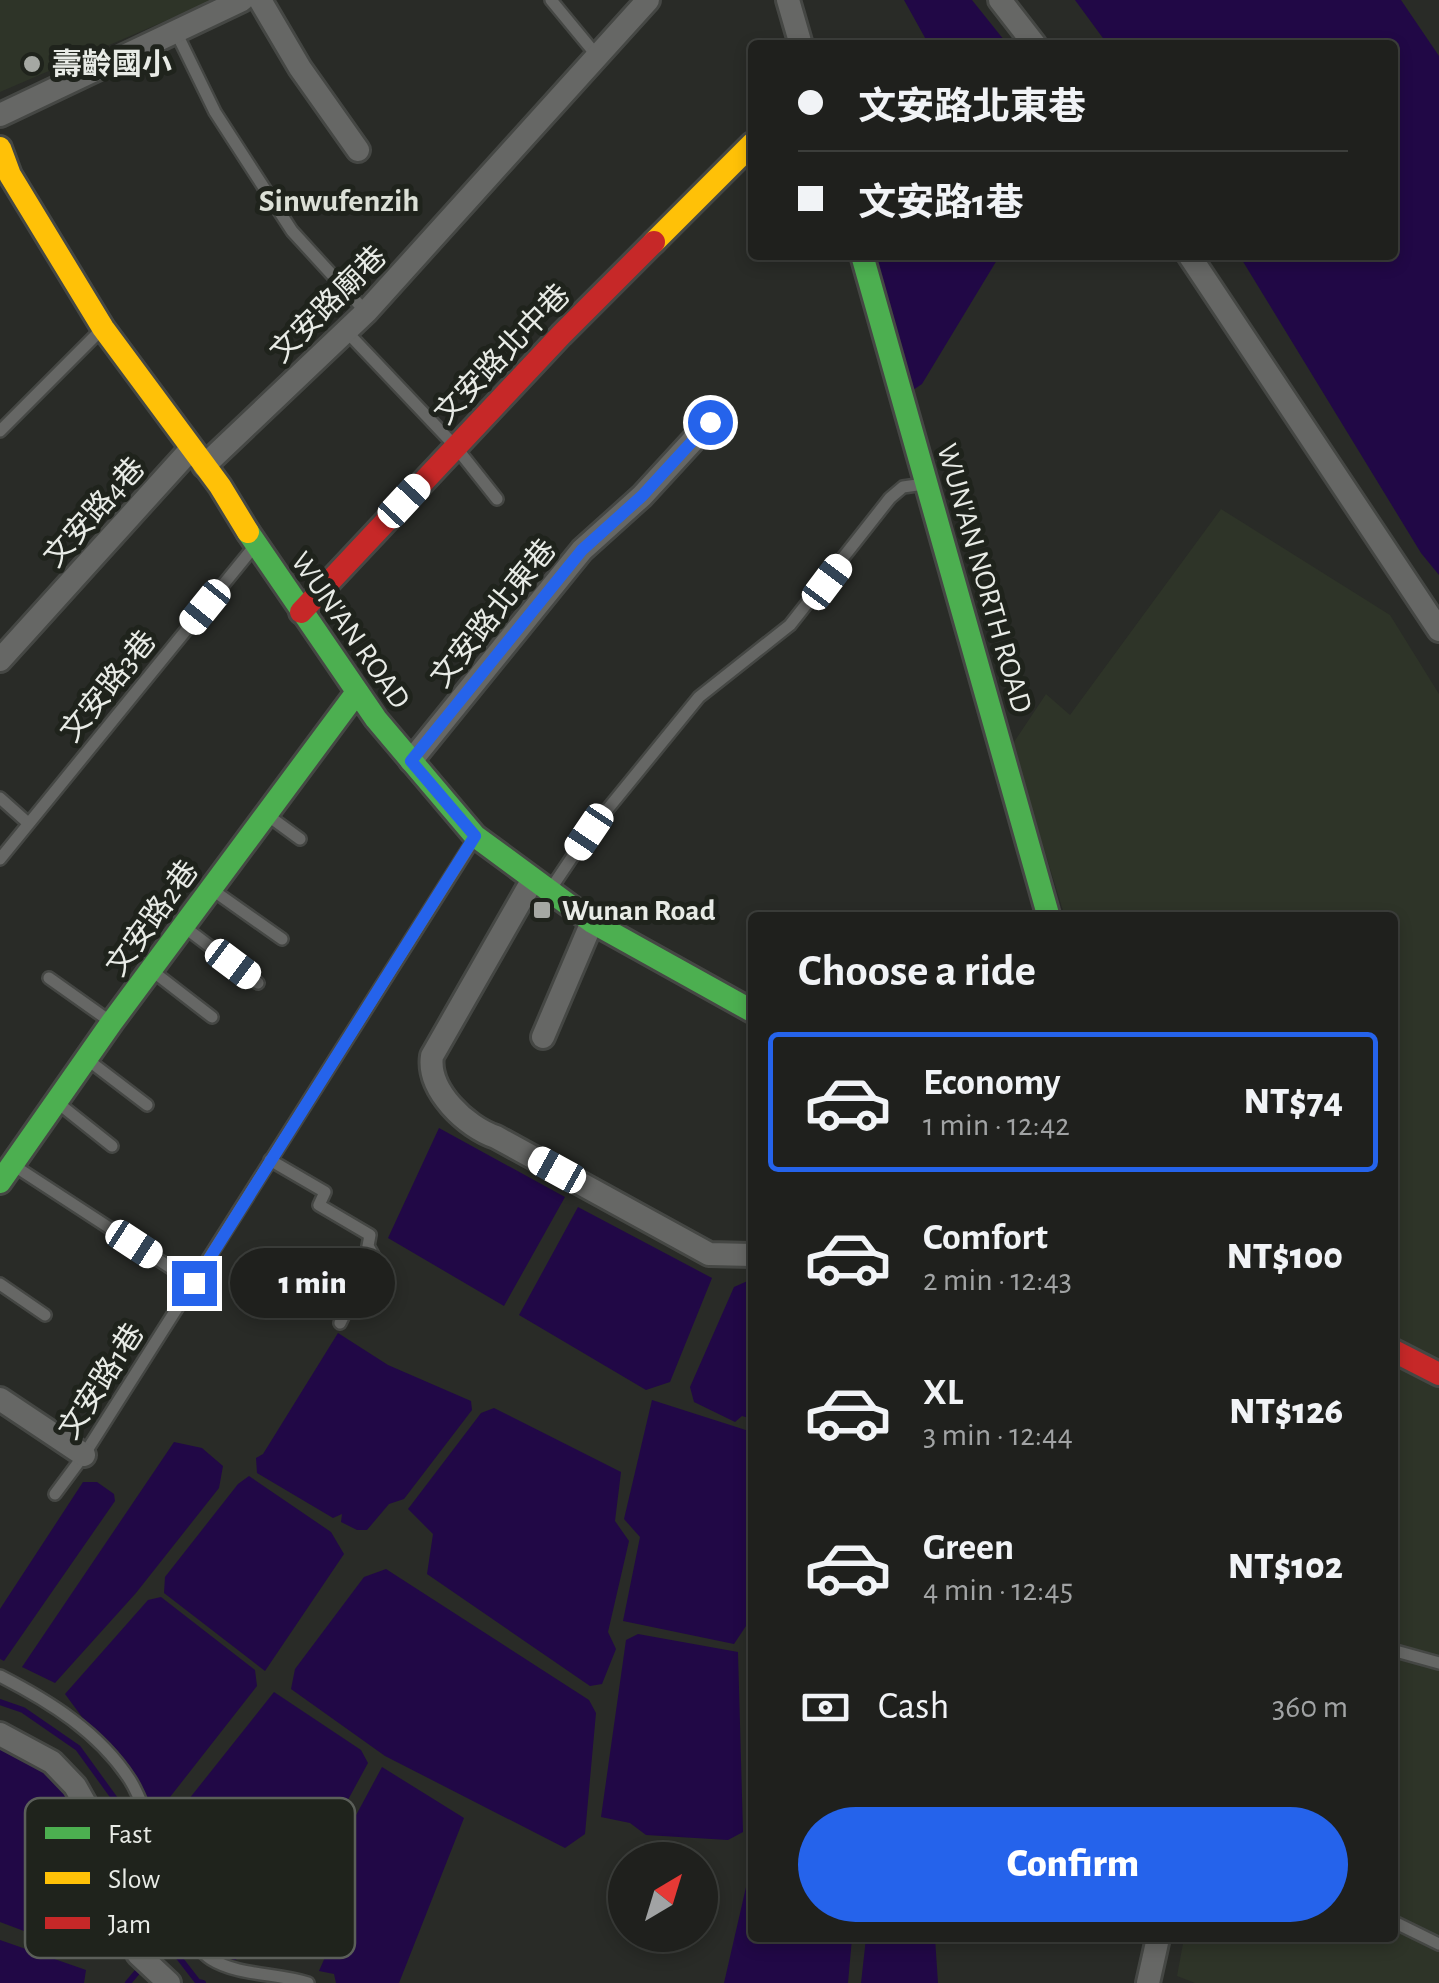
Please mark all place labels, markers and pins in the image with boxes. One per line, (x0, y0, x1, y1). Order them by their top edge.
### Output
place label: 壽齡國小 (52, 48, 172, 80)
marker: 壽齡國小 (21, 53, 43, 75)
place label: Wunan Road (562, 896, 716, 926)
marker: Wunan Road (531, 899, 553, 921)

